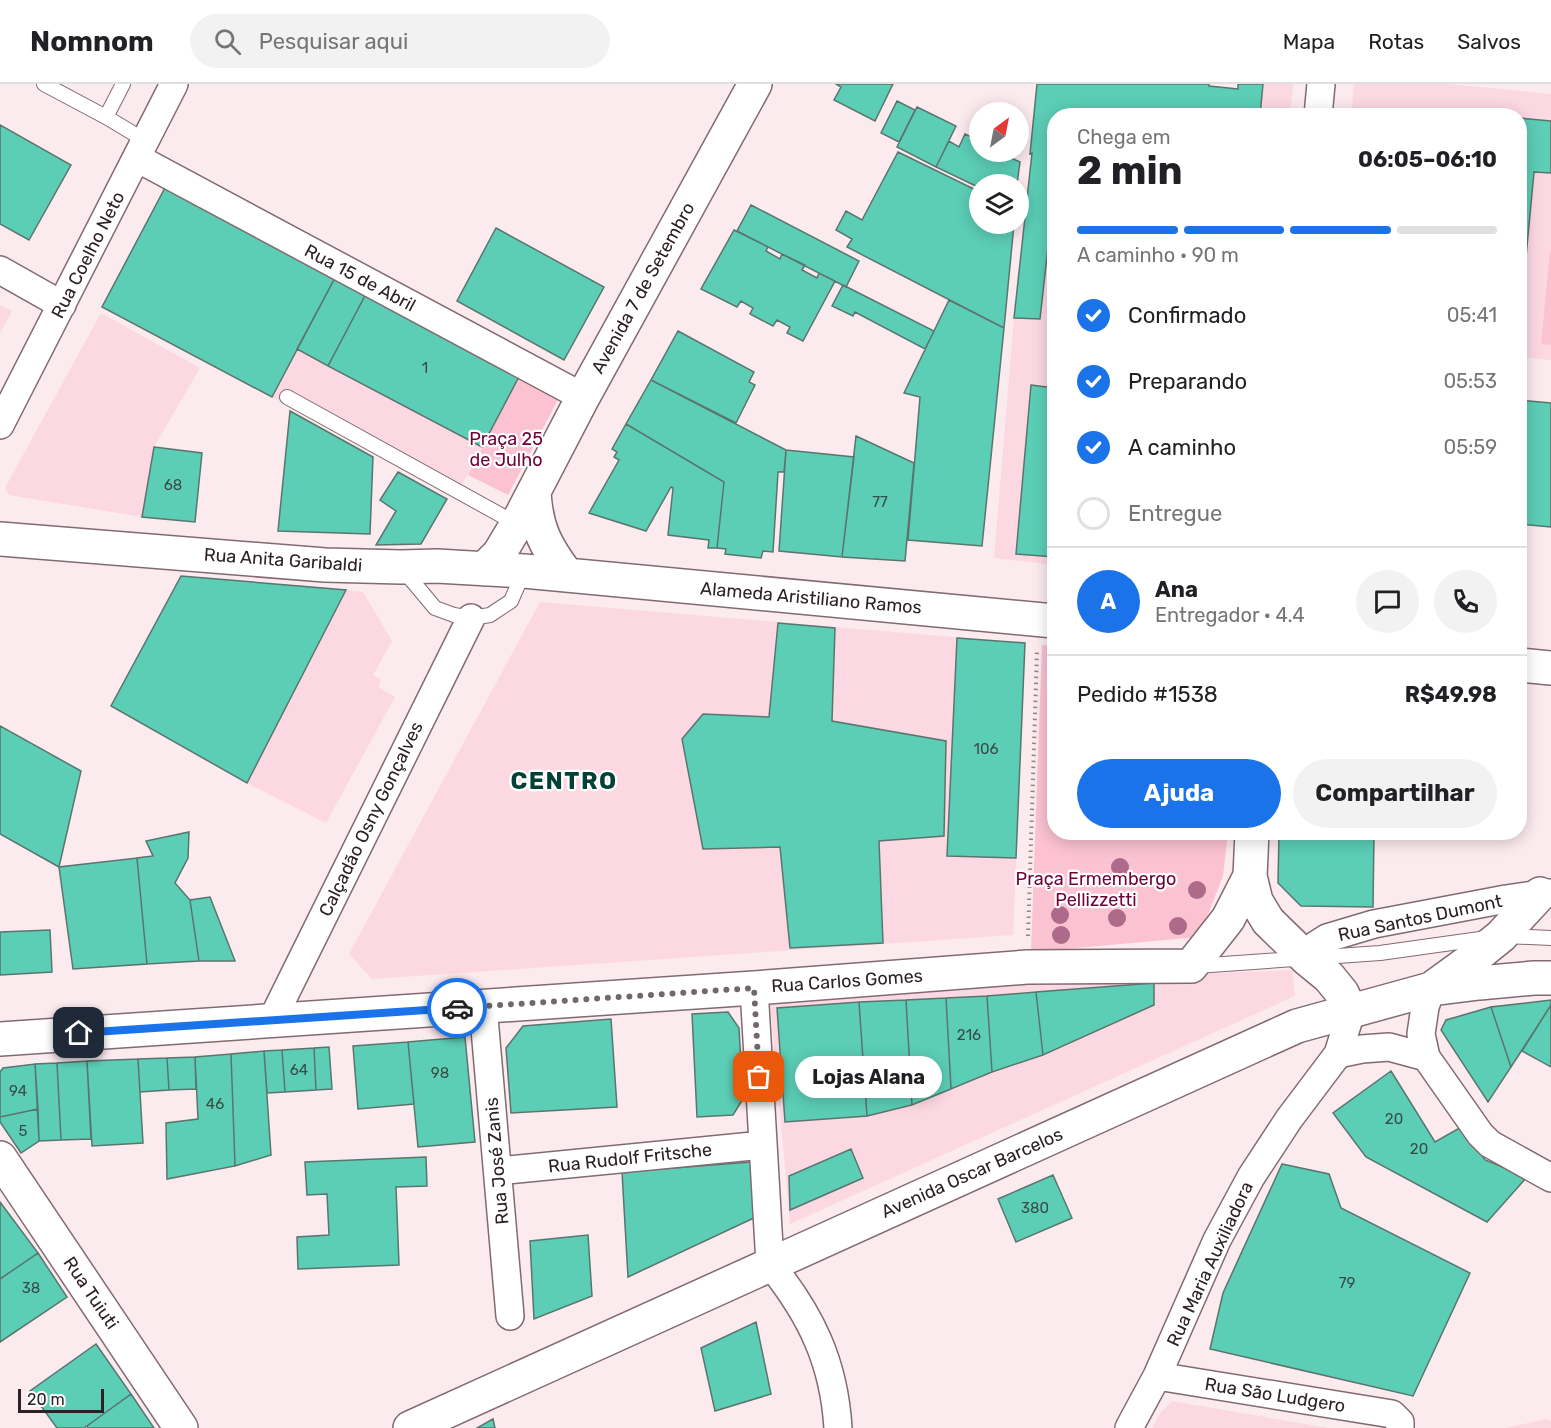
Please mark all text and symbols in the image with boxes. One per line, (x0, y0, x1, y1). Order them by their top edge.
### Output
search box (190, 14, 610, 68)
text: Nomnom (30, 25, 154, 58)
icon: search (211, 25, 244, 58)
text: Pesquisar aqui (259, 28, 408, 55)
text: Mapa (1283, 29, 1335, 54)
text: Rotas (1368, 29, 1424, 54)
text: Salvos (1457, 29, 1521, 54)
north arrow (969, 102, 1029, 162)
map controls (969, 102, 1029, 234)
text: Chega em (1077, 125, 1171, 149)
text: 06:05–06:10 (1358, 146, 1497, 173)
text: 2 min (1077, 148, 1183, 194)
button: layers (969, 174, 1029, 234)
street label: Rua Coelho Neto (47, 188, 129, 322)
street label: Avenida 7 de Setembro (587, 199, 699, 377)
street label: Rua 15 de Abril (301, 239, 419, 317)
text: A caminho · 90 m (1077, 243, 1239, 267)
icon: check (1077, 299, 1110, 332)
text: Confirmado (1128, 302, 1246, 329)
text: 05:41 (1447, 303, 1497, 327)
house number: 1 (422, 359, 428, 377)
icon: check (1077, 365, 1110, 398)
text: Preparando (1128, 368, 1247, 395)
text: 05:53 (1443, 369, 1497, 393)
park label: Praça 25 de Julho (469, 428, 543, 471)
icon: check (1077, 431, 1110, 464)
text: A caminho (1128, 434, 1236, 461)
text: 05:59 (1444, 435, 1497, 459)
house number: 68 (164, 476, 182, 494)
house number: 77 (872, 493, 888, 511)
text: Entregue (1128, 500, 1222, 527)
street label: Rua Anita Garibaldi (203, 543, 363, 577)
button: chat (1356, 570, 1419, 633)
button: phone (1434, 570, 1497, 633)
text: Ana (1155, 576, 1198, 603)
street label: Alameda Aristiliano Ramos (699, 577, 923, 619)
text: A (1101, 588, 1116, 615)
text: Entregador · 4.4 (1155, 603, 1305, 627)
text: Pedido #1538 (1077, 681, 1218, 708)
text: R$49.98 (1405, 681, 1497, 708)
street label: Calçadão Osny Gonçalves (314, 718, 428, 920)
house number: 106 (974, 740, 999, 758)
button: Ajuda (1077, 759, 1281, 828)
button: Compartilhar (1293, 759, 1497, 828)
district label: CENTRO (510, 767, 618, 795)
park label: Praça Ermembergo Pellizzetti (1016, 868, 1176, 911)
street label: Rua Santos Dumont (1336, 890, 1504, 946)
street label: Rua Carlos Gomes (770, 965, 924, 997)
courier (427, 978, 487, 1038)
icon: car (441, 992, 474, 1025)
pin (53, 1007, 104, 1058)
icon: home (62, 1016, 95, 1049)
house number: 216 (957, 1026, 981, 1044)
pin (733, 1051, 784, 1102)
callout: Lojas Alana (795, 1056, 942, 1098)
icon: bag (742, 1060, 775, 1093)
house number: 64 (290, 1061, 308, 1079)
house number: 98 (431, 1064, 449, 1082)
text: Lojas Alana (812, 1065, 925, 1089)
house number: 94 (9, 1082, 27, 1100)
house number: 46 (206, 1095, 224, 1113)
street label: Rua José Zanis (480, 1096, 514, 1226)
house number: 20 (1385, 1110, 1403, 1128)
house number: 5 (19, 1122, 28, 1140)
street label: Avenida Oscar Barcelos (878, 1123, 1066, 1223)
street label: Rua Rudolf Fritsche (547, 1138, 713, 1178)
house number: 20 (1410, 1140, 1428, 1158)
street label: Rua Maria Auxiliadora (1162, 1178, 1258, 1350)
house number: 380 (1021, 1199, 1049, 1217)
street label: Rua Tuiuti (59, 1252, 123, 1334)
house number: 79 (1339, 1274, 1355, 1292)
house number: 38 (22, 1279, 40, 1297)
street label: Rua São Ludgero (1203, 1373, 1347, 1417)
scale bar (18, 1386, 104, 1414)
text: 20 m (27, 1390, 65, 1409)

